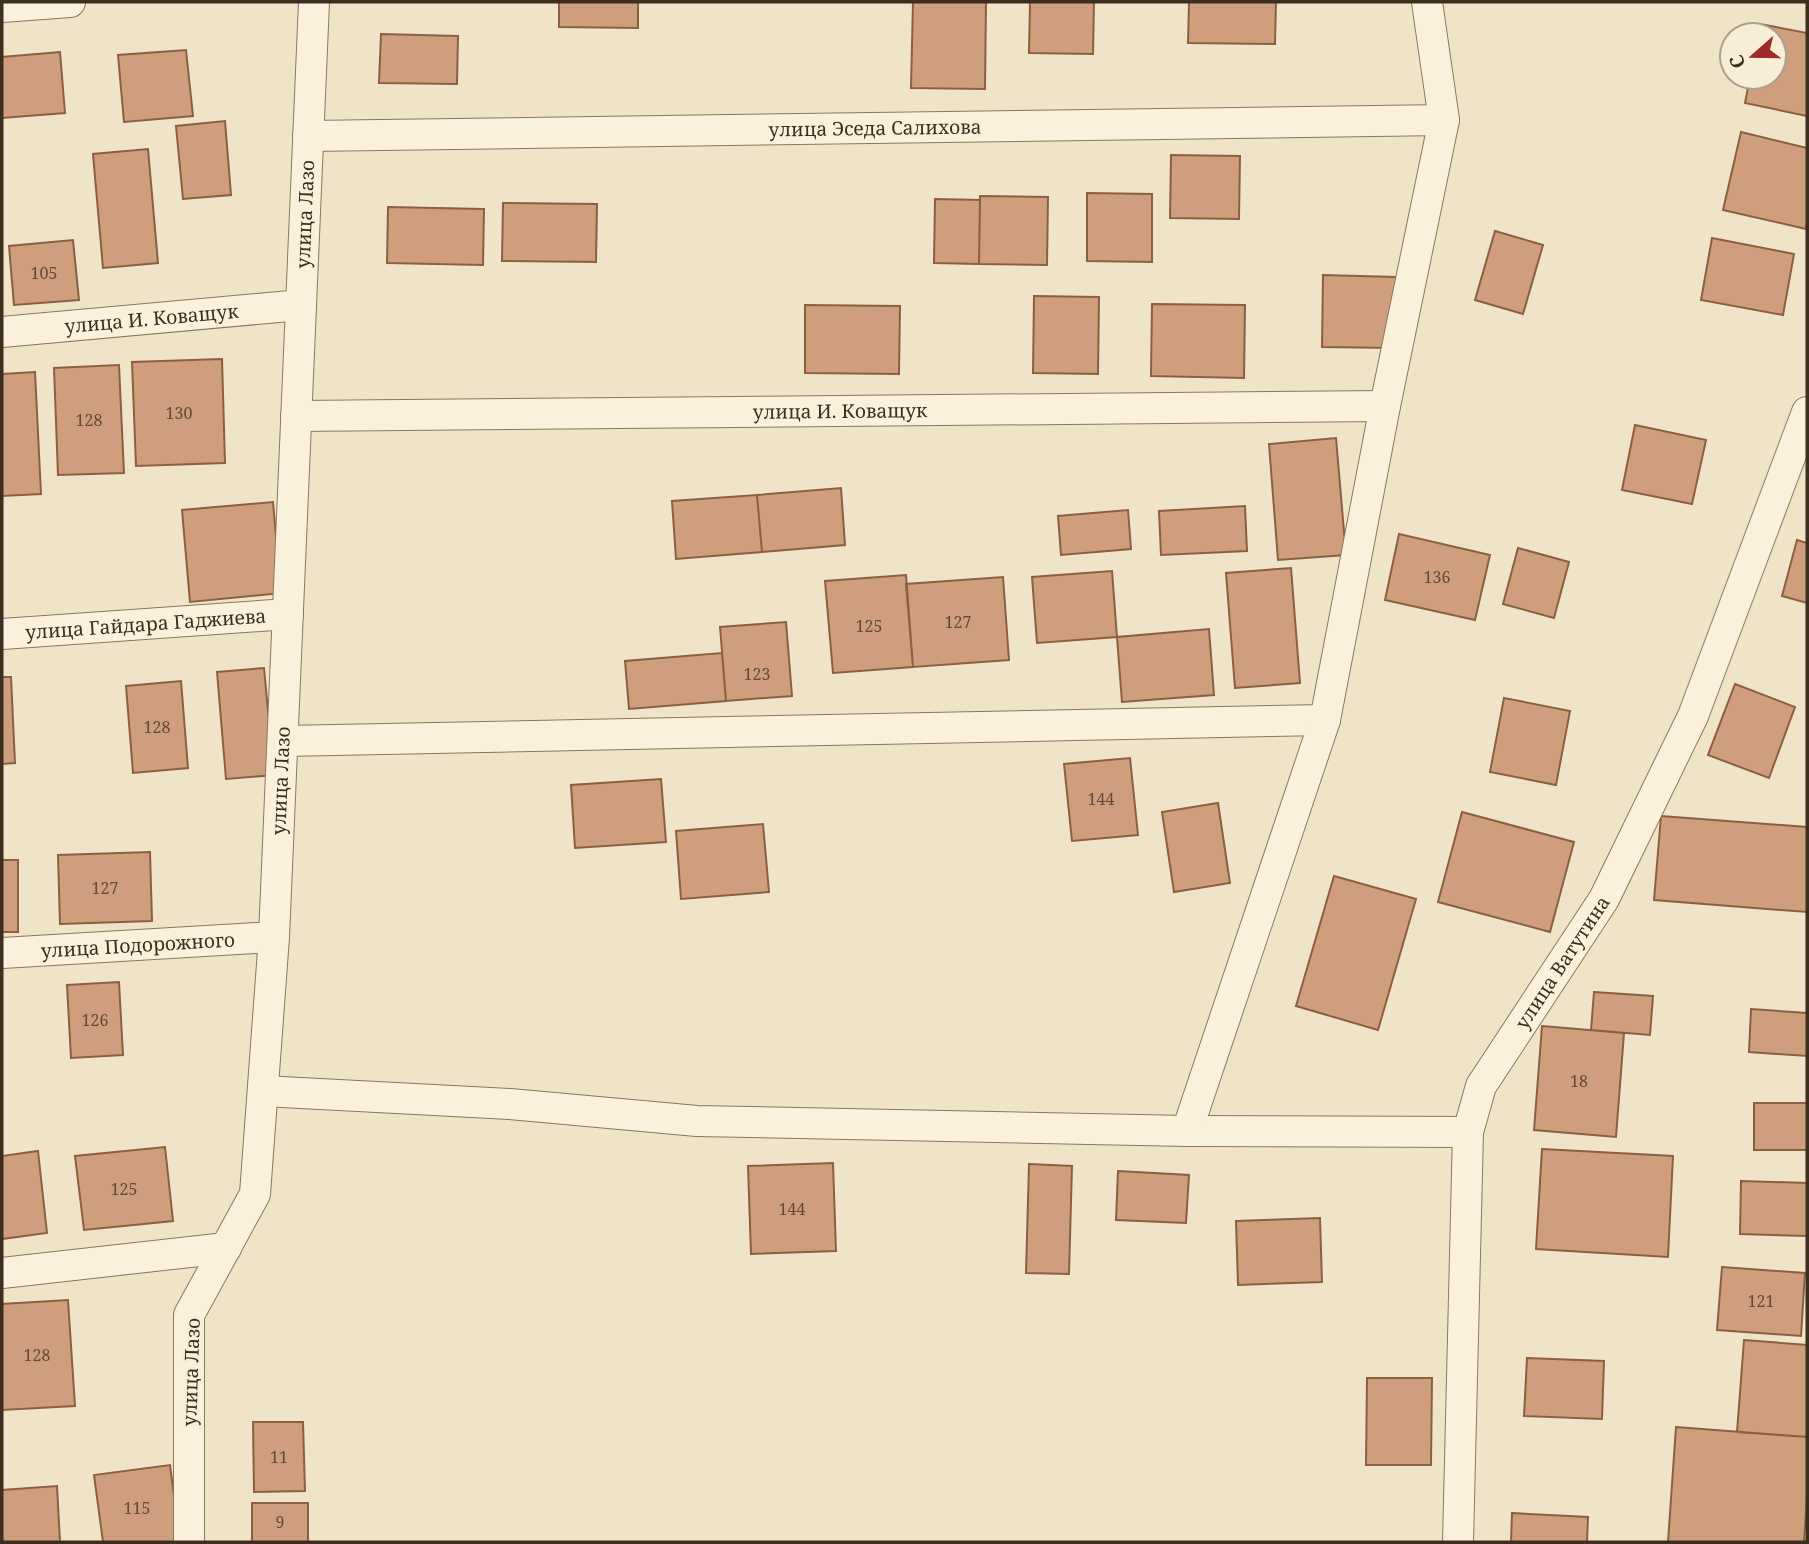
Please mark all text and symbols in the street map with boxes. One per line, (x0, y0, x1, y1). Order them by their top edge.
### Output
north arrow (1718, 21, 1788, 91)
text: С (1723, 51, 1751, 72)
street label: улица Эседа Салихова (768, 114, 982, 143)
street label: улица Лазо (290, 159, 320, 269)
house number: 105 (31, 262, 57, 284)
street label: улица И. Коващук (63, 298, 240, 339)
street label: улица И. Коващук (753, 397, 928, 425)
house number: 130 (166, 402, 192, 424)
house number: 128 (76, 409, 102, 431)
house number: 136 (1424, 566, 1450, 588)
street label: улица Гайдара Гаджиева (24, 603, 267, 645)
house number: 127 (945, 611, 971, 633)
house number: 125 (856, 615, 882, 637)
house number: 123 (744, 663, 770, 685)
house number: 128 (144, 716, 170, 738)
street label: улица Лазо (265, 726, 296, 835)
house number: 144 (1088, 788, 1114, 810)
house number: 127 (92, 877, 118, 899)
street label: улица Ватутина (1509, 891, 1616, 1034)
street label: улица Подорожного (40, 926, 236, 964)
house number: 126 (82, 1009, 108, 1031)
house number: 18 (1570, 1070, 1588, 1092)
house number: 125 (111, 1178, 137, 1200)
house number: 144 (779, 1198, 805, 1220)
house number: 121 (1748, 1290, 1774, 1312)
street label: улица Лазо (176, 1317, 206, 1427)
house number: 128 (24, 1344, 50, 1366)
house number: 11 (270, 1446, 288, 1468)
house number: 115 (124, 1497, 150, 1519)
house number: 9 (276, 1511, 284, 1533)

